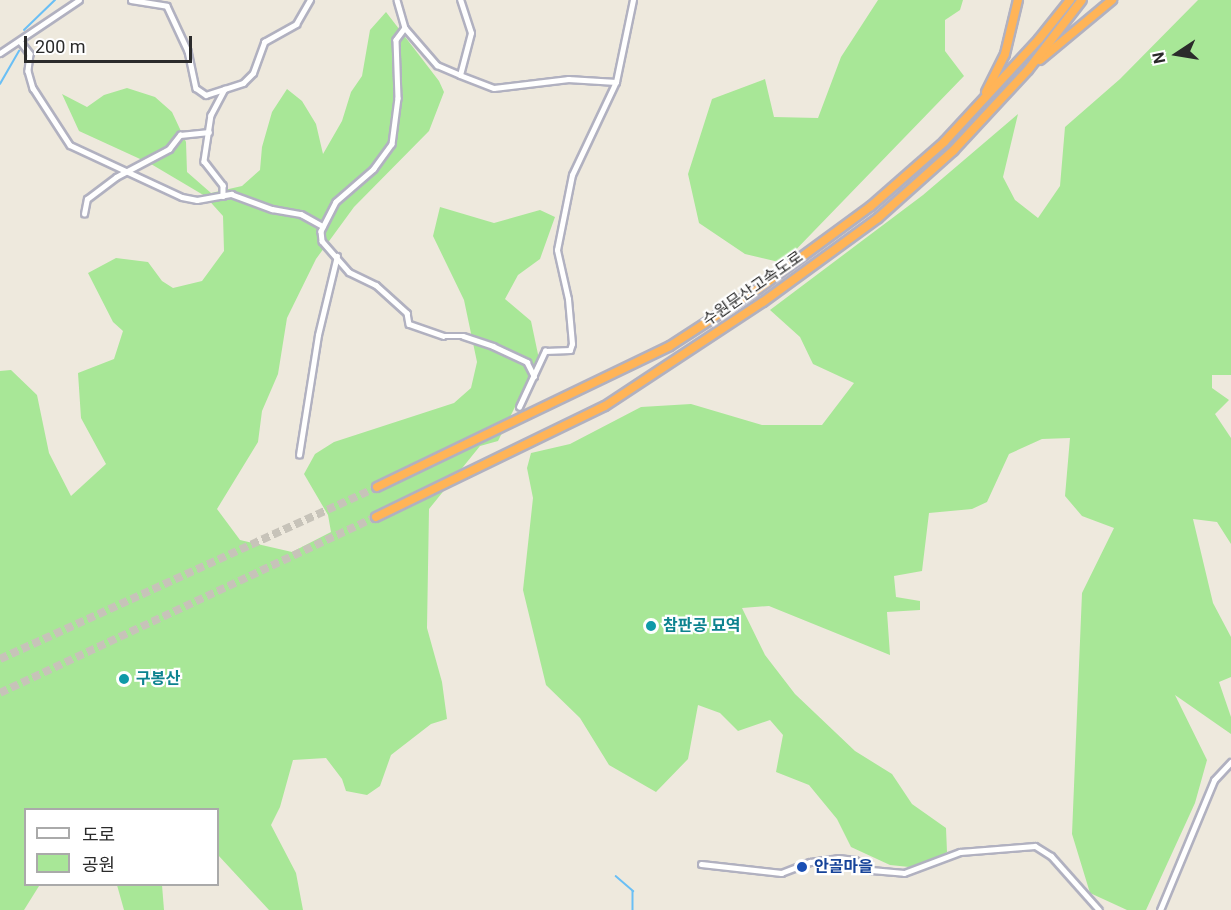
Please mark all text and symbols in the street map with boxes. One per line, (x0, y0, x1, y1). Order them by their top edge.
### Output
scale bar (27, 24, 195, 62)
north arrow (1147, 24, 1207, 84)
text: 200 m (35, 36, 86, 57)
text: N (1148, 50, 1169, 65)
street label: 수원문산고속도로 (699, 247, 807, 331)
place label: 참판공 묘역 (663, 616, 741, 636)
marker: 참판공 묘역 (644, 619, 658, 633)
place label: 구봉산 (136, 669, 180, 689)
marker: 구봉산 (117, 672, 131, 686)
legend (24, 808, 219, 886)
text: 도로 (82, 824, 115, 845)
text: 공원 (82, 854, 115, 875)
place label: 안골마을 (814, 857, 873, 877)
marker: 안골마을 (795, 860, 809, 874)

